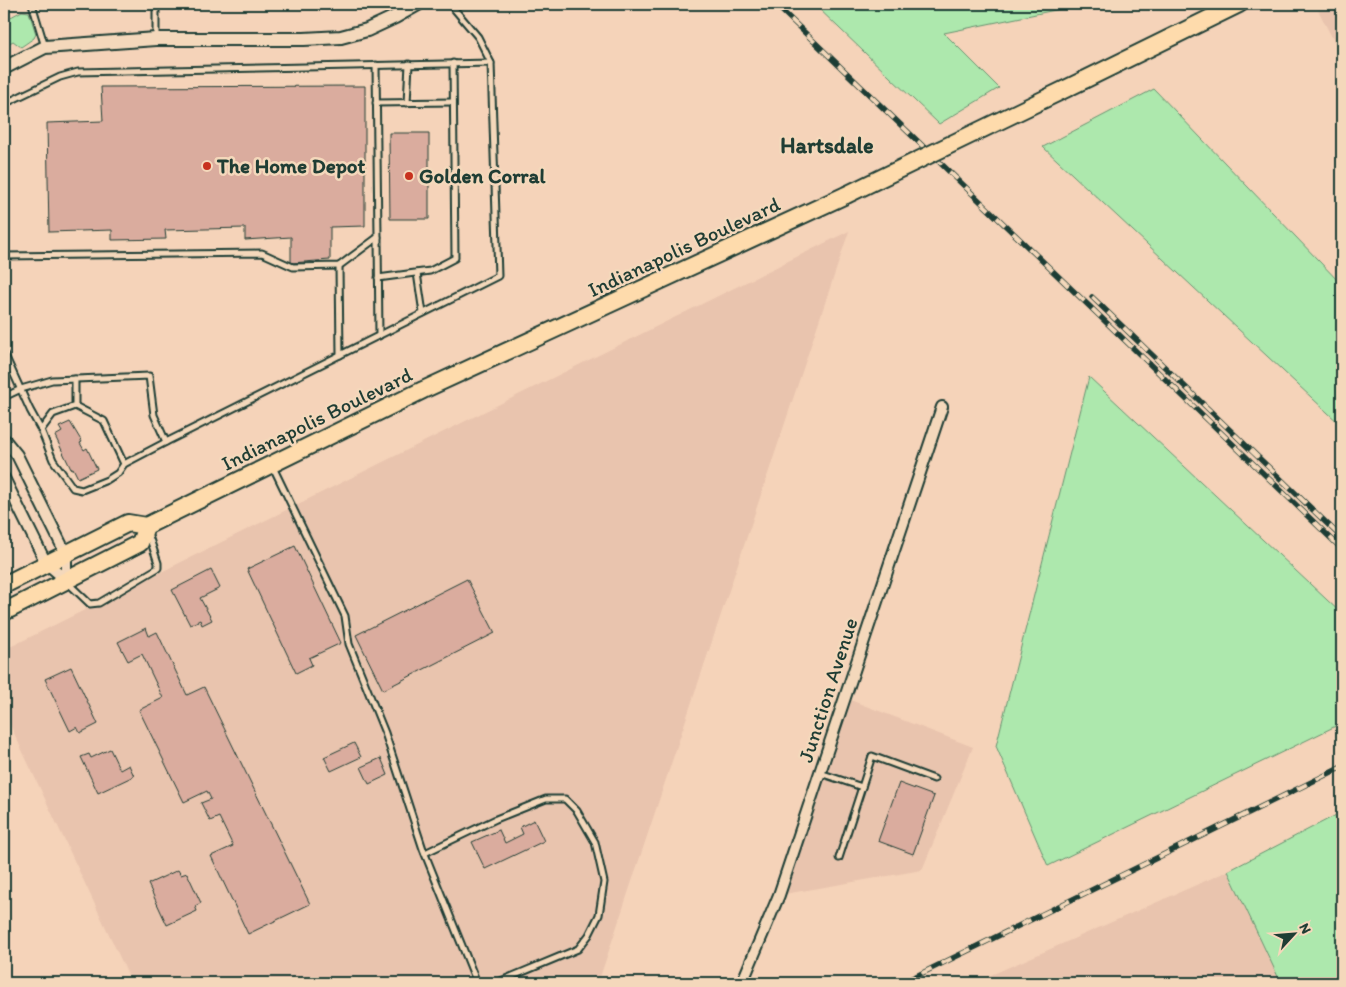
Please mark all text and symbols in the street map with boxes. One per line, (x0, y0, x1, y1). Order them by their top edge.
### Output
district label: Hartsdale (780, 132, 874, 159)
place label: The Home Depot (216, 153, 365, 179)
marker: The Home Depot (201, 160, 213, 172)
place label: Golden Corral (419, 163, 546, 188)
marker: Golden Corral (403, 170, 415, 182)
street label: Indianapolis Boulevard (584, 191, 784, 302)
street label: Indianapolis Boulevard (217, 361, 417, 476)
street label: Junction Avenue (792, 614, 863, 765)
north arrow (1268, 910, 1318, 960)
text: N (1296, 921, 1315, 936)

